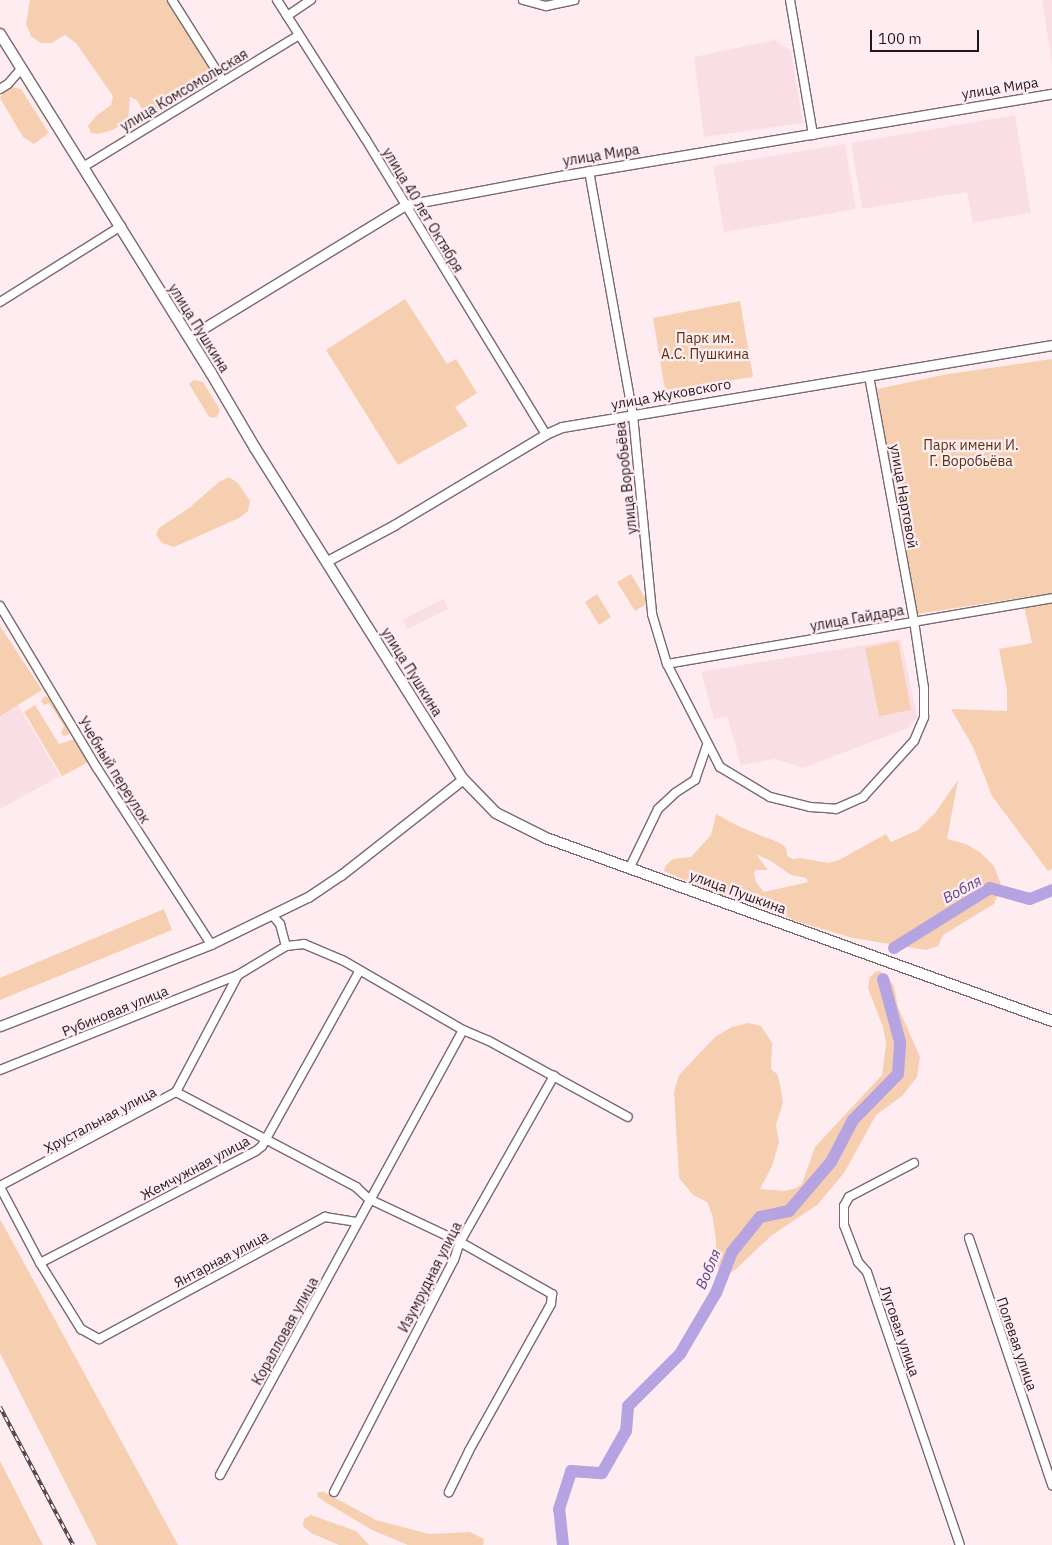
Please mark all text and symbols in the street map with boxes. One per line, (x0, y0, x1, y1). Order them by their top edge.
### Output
scale bar (872, 20, 981, 52)
text: 100 m (878, 29, 922, 48)
street label: улица Комсомольская (117, 45, 251, 135)
street label: улица Мира (961, 74, 1039, 102)
street label: улица Мира (562, 141, 640, 169)
street label: улица 40 лет Октября (379, 145, 467, 275)
street label: улица Пушкина (165, 280, 233, 376)
park label: Парк им. А.С. Пушкина (661, 330, 749, 362)
street label: улица Жуковского (610, 375, 732, 413)
street label: улица Воробьёва (612, 421, 640, 535)
park label: Парк имени И. Г. Воробьёва (923, 437, 1019, 470)
street label: улица Нартовой (887, 443, 921, 549)
street label: улица Гайдара (809, 601, 905, 635)
street label: улица Пушкина (378, 624, 446, 720)
street label: Учебный переулок (74, 714, 154, 826)
street label: улица Пушкина (687, 867, 789, 917)
water label: Вобля (939, 871, 985, 907)
street label: Рубиновая улица (60, 982, 170, 1040)
street label: Хрустальная улица (41, 1083, 159, 1157)
street label: Жемчужная улица (137, 1132, 253, 1204)
street label: Изумрудная улица (395, 1219, 465, 1335)
street label: Янтарная улица (171, 1227, 271, 1291)
water label: Вобля (692, 1246, 724, 1292)
street label: Коралловая улица (248, 1274, 322, 1388)
street label: Луговая улица (877, 1283, 923, 1379)
street label: Полевая улица (993, 1295, 1041, 1393)

